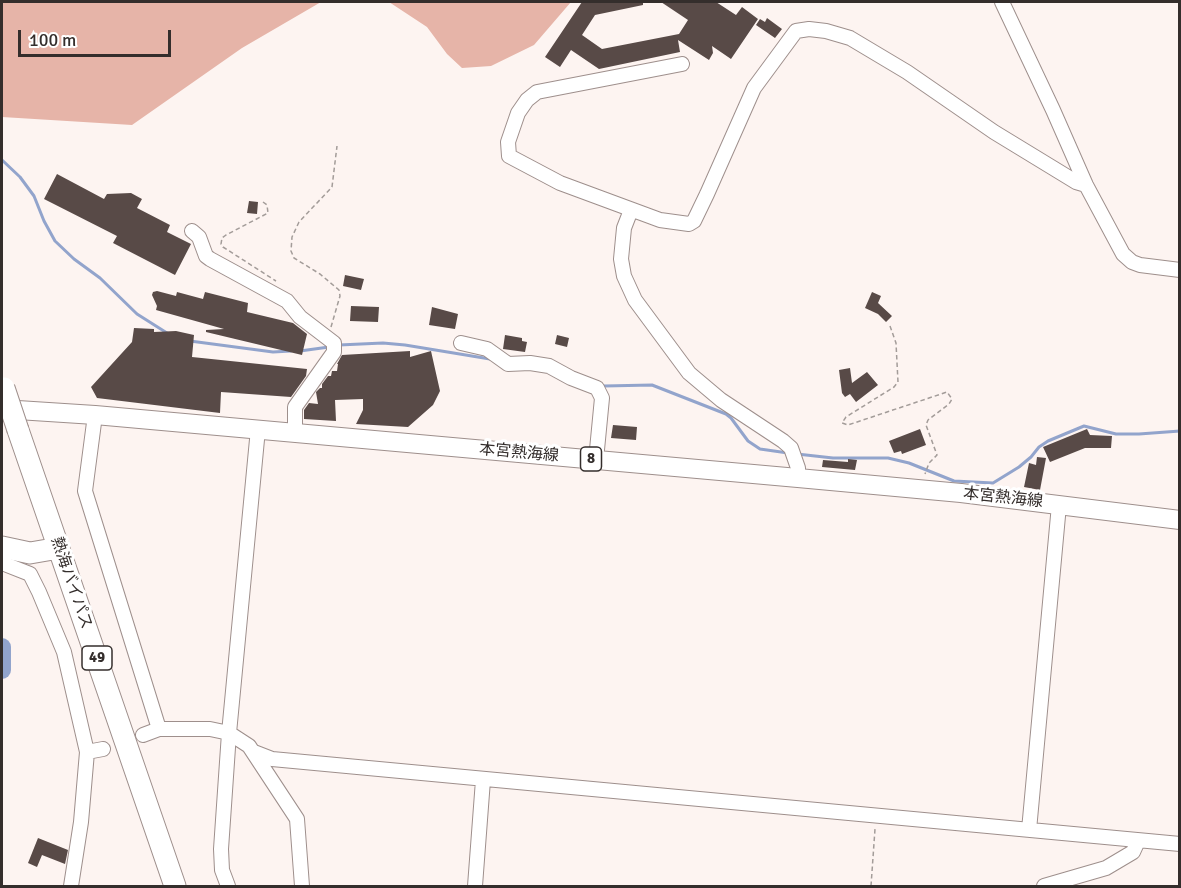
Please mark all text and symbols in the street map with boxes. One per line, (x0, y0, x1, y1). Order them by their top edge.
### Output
scale bar (21, 18, 174, 56)
text: 100 m (29, 29, 76, 51)
street label: 本宮熱海線 (478, 440, 560, 466)
road number: 8 (580, 447, 602, 471)
street label: 本宮熱海線 (962, 484, 1044, 512)
street label: 熱海バイパス (46, 534, 96, 632)
road number: 49 (82, 646, 112, 670)

